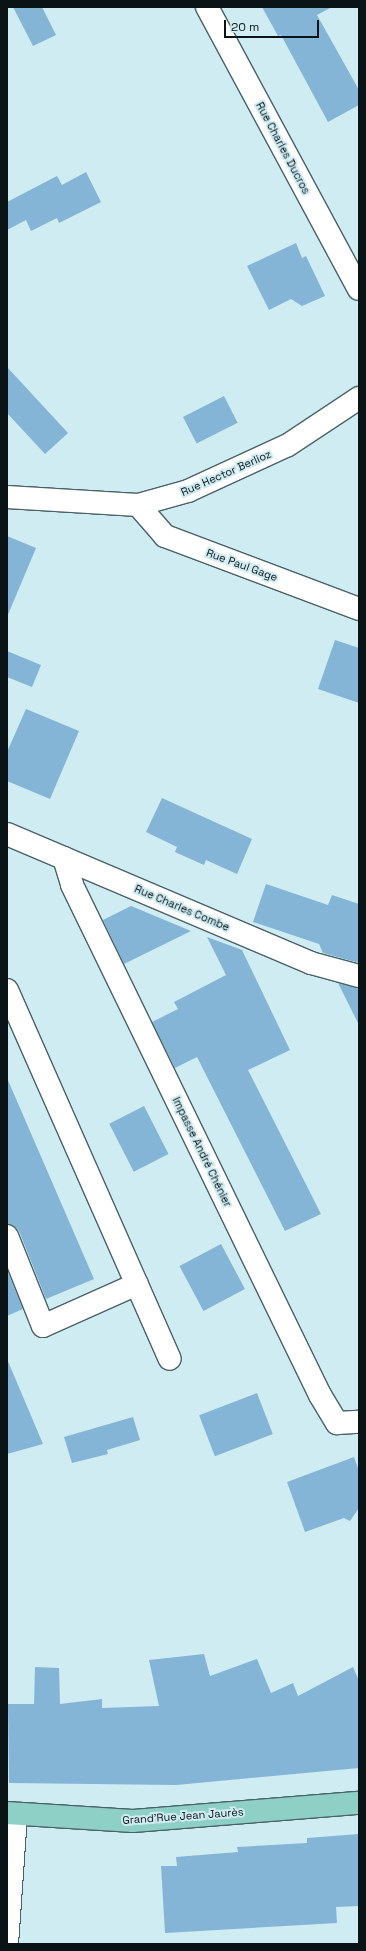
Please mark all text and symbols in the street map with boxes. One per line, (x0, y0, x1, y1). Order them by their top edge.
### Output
scale bar (226, 12, 321, 38)
text: 20 m (231, 19, 259, 35)
street label: Rue Charles Ducros (253, 100, 313, 196)
street label: Rue Hector Berlioz (179, 447, 273, 499)
street label: Rue Paul Gage (205, 546, 279, 584)
street label: Rue Charles Combe (132, 882, 232, 934)
street label: Impasse André Chénier (170, 1095, 234, 1209)
street label: Grand'Rue Jean Jaurès (122, 1805, 244, 1827)

